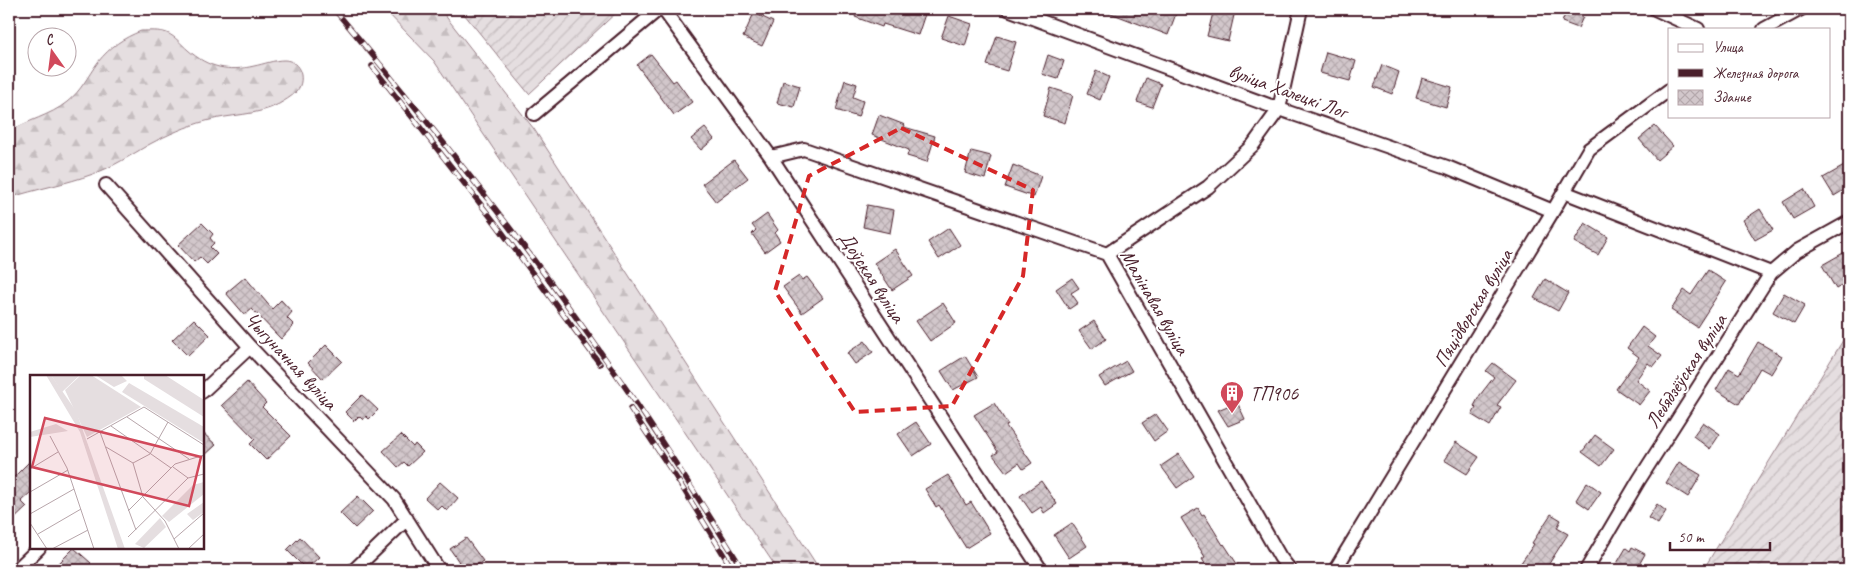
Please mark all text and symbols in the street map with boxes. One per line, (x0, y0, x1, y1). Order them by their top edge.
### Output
north arrow (28, 28, 78, 78)
legend (1668, 28, 1830, 118)
text: С (44, 30, 56, 49)
text: Улица (1713, 38, 1744, 57)
street label: вуліца Халецкі Лог (1226, 58, 1353, 125)
text: Железная дорога (1713, 64, 1800, 83)
text: Здание (1713, 88, 1752, 107)
street label: Доўская вуліца (833, 227, 911, 328)
street label: Пяцідворская вуліца (1428, 243, 1519, 372)
street label: Малінавая вуліца (1115, 245, 1196, 360)
street label: Чыгуначная вуліца (239, 307, 343, 416)
street label: Лебядзёўская вуліца (1640, 308, 1733, 433)
inset map (30, 375, 204, 549)
building icon: ТП906 (1219, 380, 1245, 414)
place label: ТП906 (1250, 381, 1299, 406)
scale bar (1670, 519, 1770, 551)
text: 50 m (1678, 528, 1705, 547)

